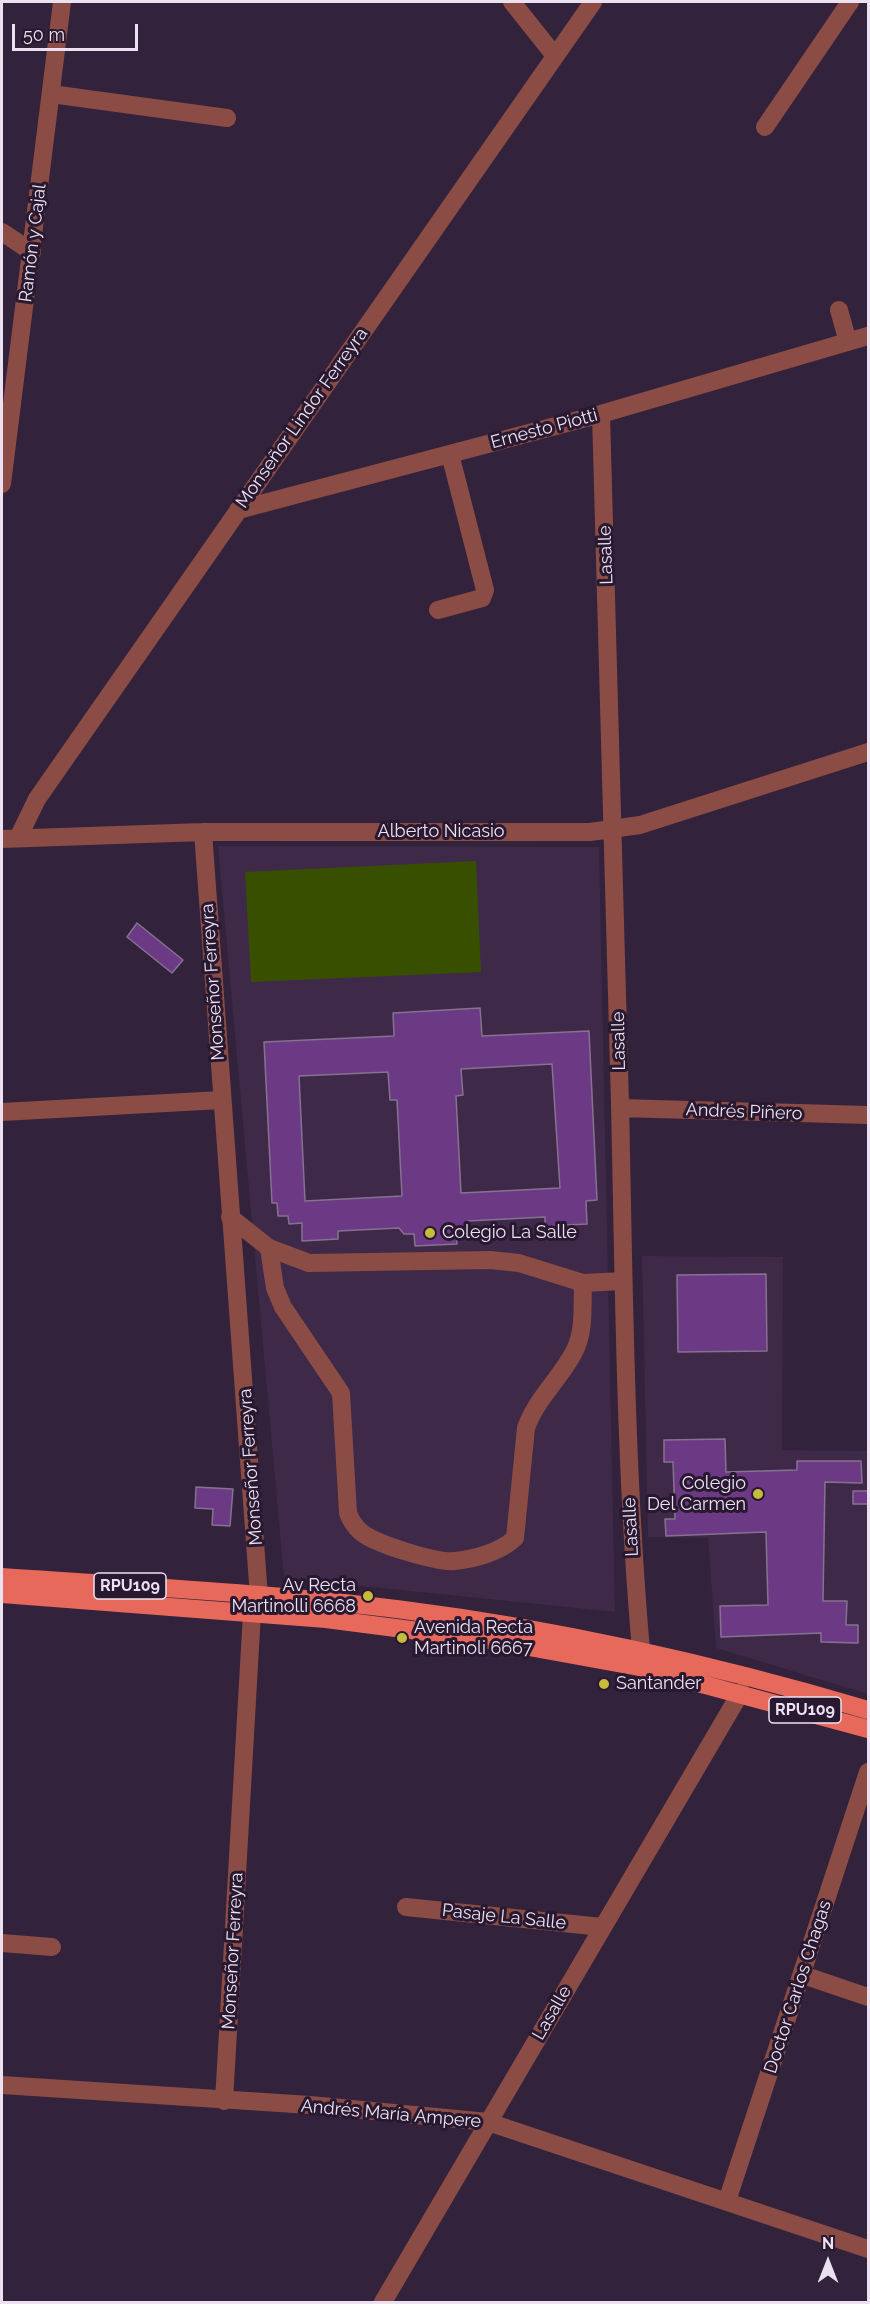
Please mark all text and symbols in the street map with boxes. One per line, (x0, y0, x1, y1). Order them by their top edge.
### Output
scale bar (15, 12, 141, 50)
text: 50 m (23, 24, 65, 45)
street label: Ramón y Cajal (15, 183, 51, 303)
street label: Monseñor Lindor Ferreyra (231, 324, 373, 512)
street label: Ernesto Piotti (488, 404, 600, 454)
street label: Lasalle (594, 525, 618, 585)
street label: Alberto Nicasio (377, 821, 505, 843)
street label: Monseñor Ferreyra (197, 903, 229, 1061)
street label: Lasalle (608, 1011, 630, 1071)
street label: Andrés Piñero (685, 1099, 803, 1125)
place label: Colegio La Salle (442, 1222, 577, 1244)
marker: Colegio La Salle (423, 1226, 437, 1240)
street label: Monseñor Ferreyra (235, 1388, 267, 1546)
place label: Colegio Del Carmen (647, 1473, 746, 1516)
marker: Colegio Del Carmen (751, 1487, 765, 1501)
street label: Lasalle (619, 1497, 643, 1557)
road number: RPU109 (94, 1573, 166, 1599)
place label: Av Recta Martinolli 6668 (231, 1575, 356, 1618)
marker: Av Recta Martinolli 6668 (361, 1589, 375, 1603)
place label: Avenida Recta Martinoli 6667 (414, 1617, 533, 1660)
marker: Avenida Recta Martinoli 6667 (395, 1631, 409, 1645)
place label: Santander (616, 1673, 702, 1695)
marker: Santander (597, 1677, 611, 1691)
road number: RPU109 (769, 1697, 841, 1723)
street label: Monseñor Ferreyra (218, 1872, 248, 2030)
street label: Doctor Carlos Chagas (760, 1898, 836, 2076)
street label: Pasaje La Salle (441, 1900, 567, 1934)
street label: Lasalle (528, 1982, 576, 2044)
street label: Andrés María Ampere (300, 2095, 482, 2133)
north arrow (798, 2232, 858, 2292)
text: N (822, 2234, 834, 2253)

